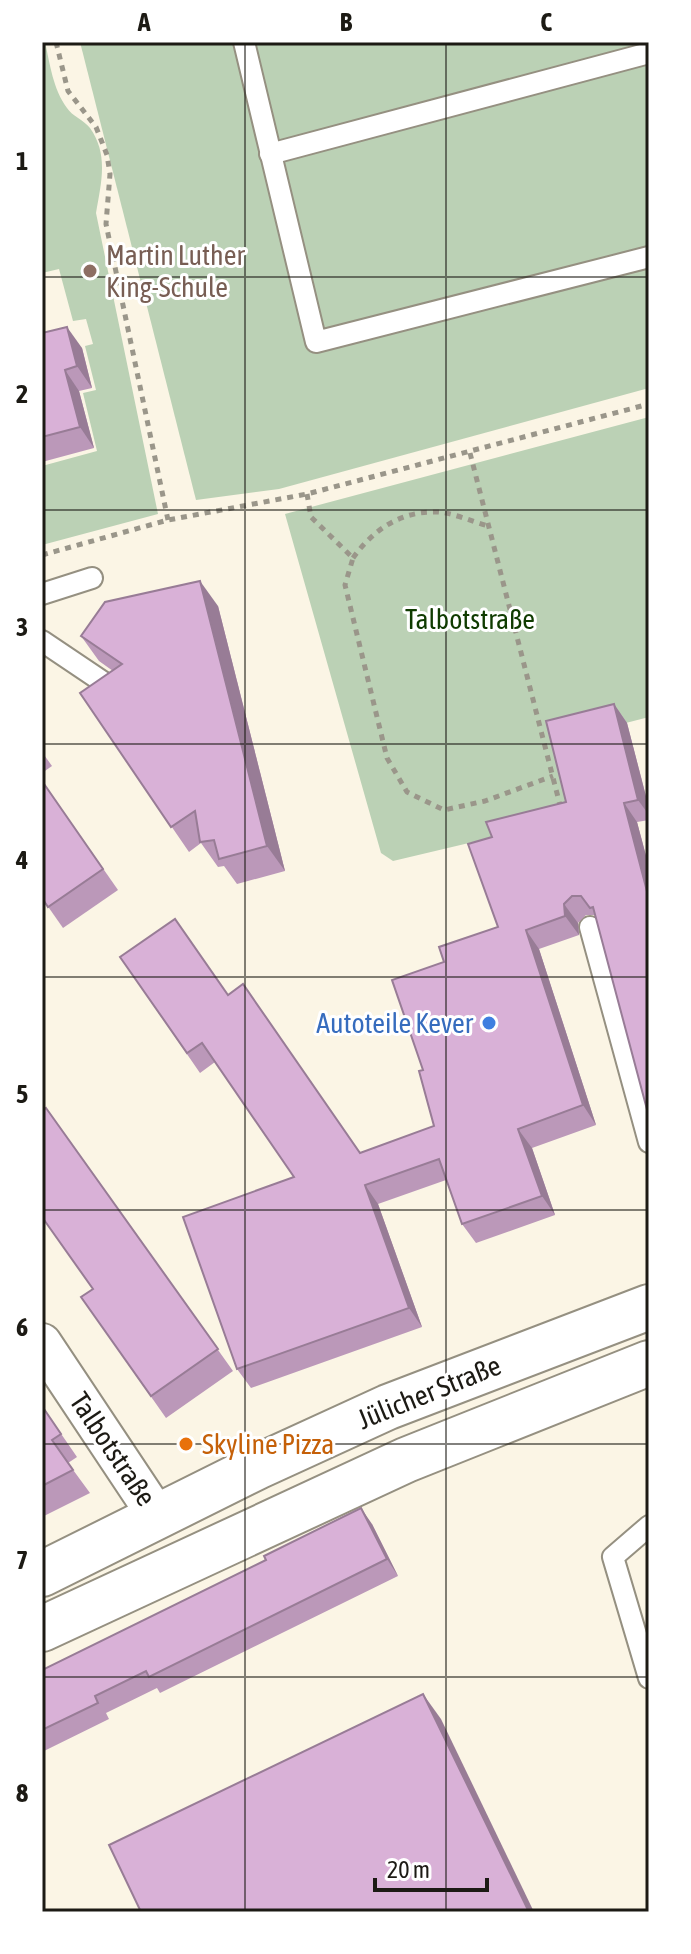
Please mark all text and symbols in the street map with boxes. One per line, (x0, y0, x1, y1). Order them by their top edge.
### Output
text: A (137, 7, 151, 37)
text: B (340, 7, 353, 37)
text: C (540, 7, 552, 37)
text: 1 (16, 146, 28, 176)
place label: Martin Luther King-Schule (106, 239, 245, 303)
marker: Martin Luther King-Schule (81, 262, 99, 280)
text: 2 (16, 379, 28, 409)
park label: Talbotstraße (405, 603, 535, 635)
text: 3 (16, 612, 28, 642)
text: 4 (15, 845, 28, 875)
place label: Autoteile Kever (316, 1007, 474, 1039)
marker: Autoteile Kever (480, 1014, 498, 1032)
text: 5 (16, 1079, 28, 1109)
text: 6 (16, 1312, 28, 1342)
street label: Jülicher Straße (353, 1349, 505, 1435)
street label: Talbotstraße (63, 1386, 163, 1512)
place label: Skyline Pizza (202, 1428, 334, 1460)
marker: Skyline Pizza (177, 1435, 195, 1453)
text: 7 (16, 1545, 28, 1575)
text: 8 (16, 1778, 28, 1808)
scale bar (375, 1842, 487, 1892)
text: 20 m (387, 1856, 430, 1883)

